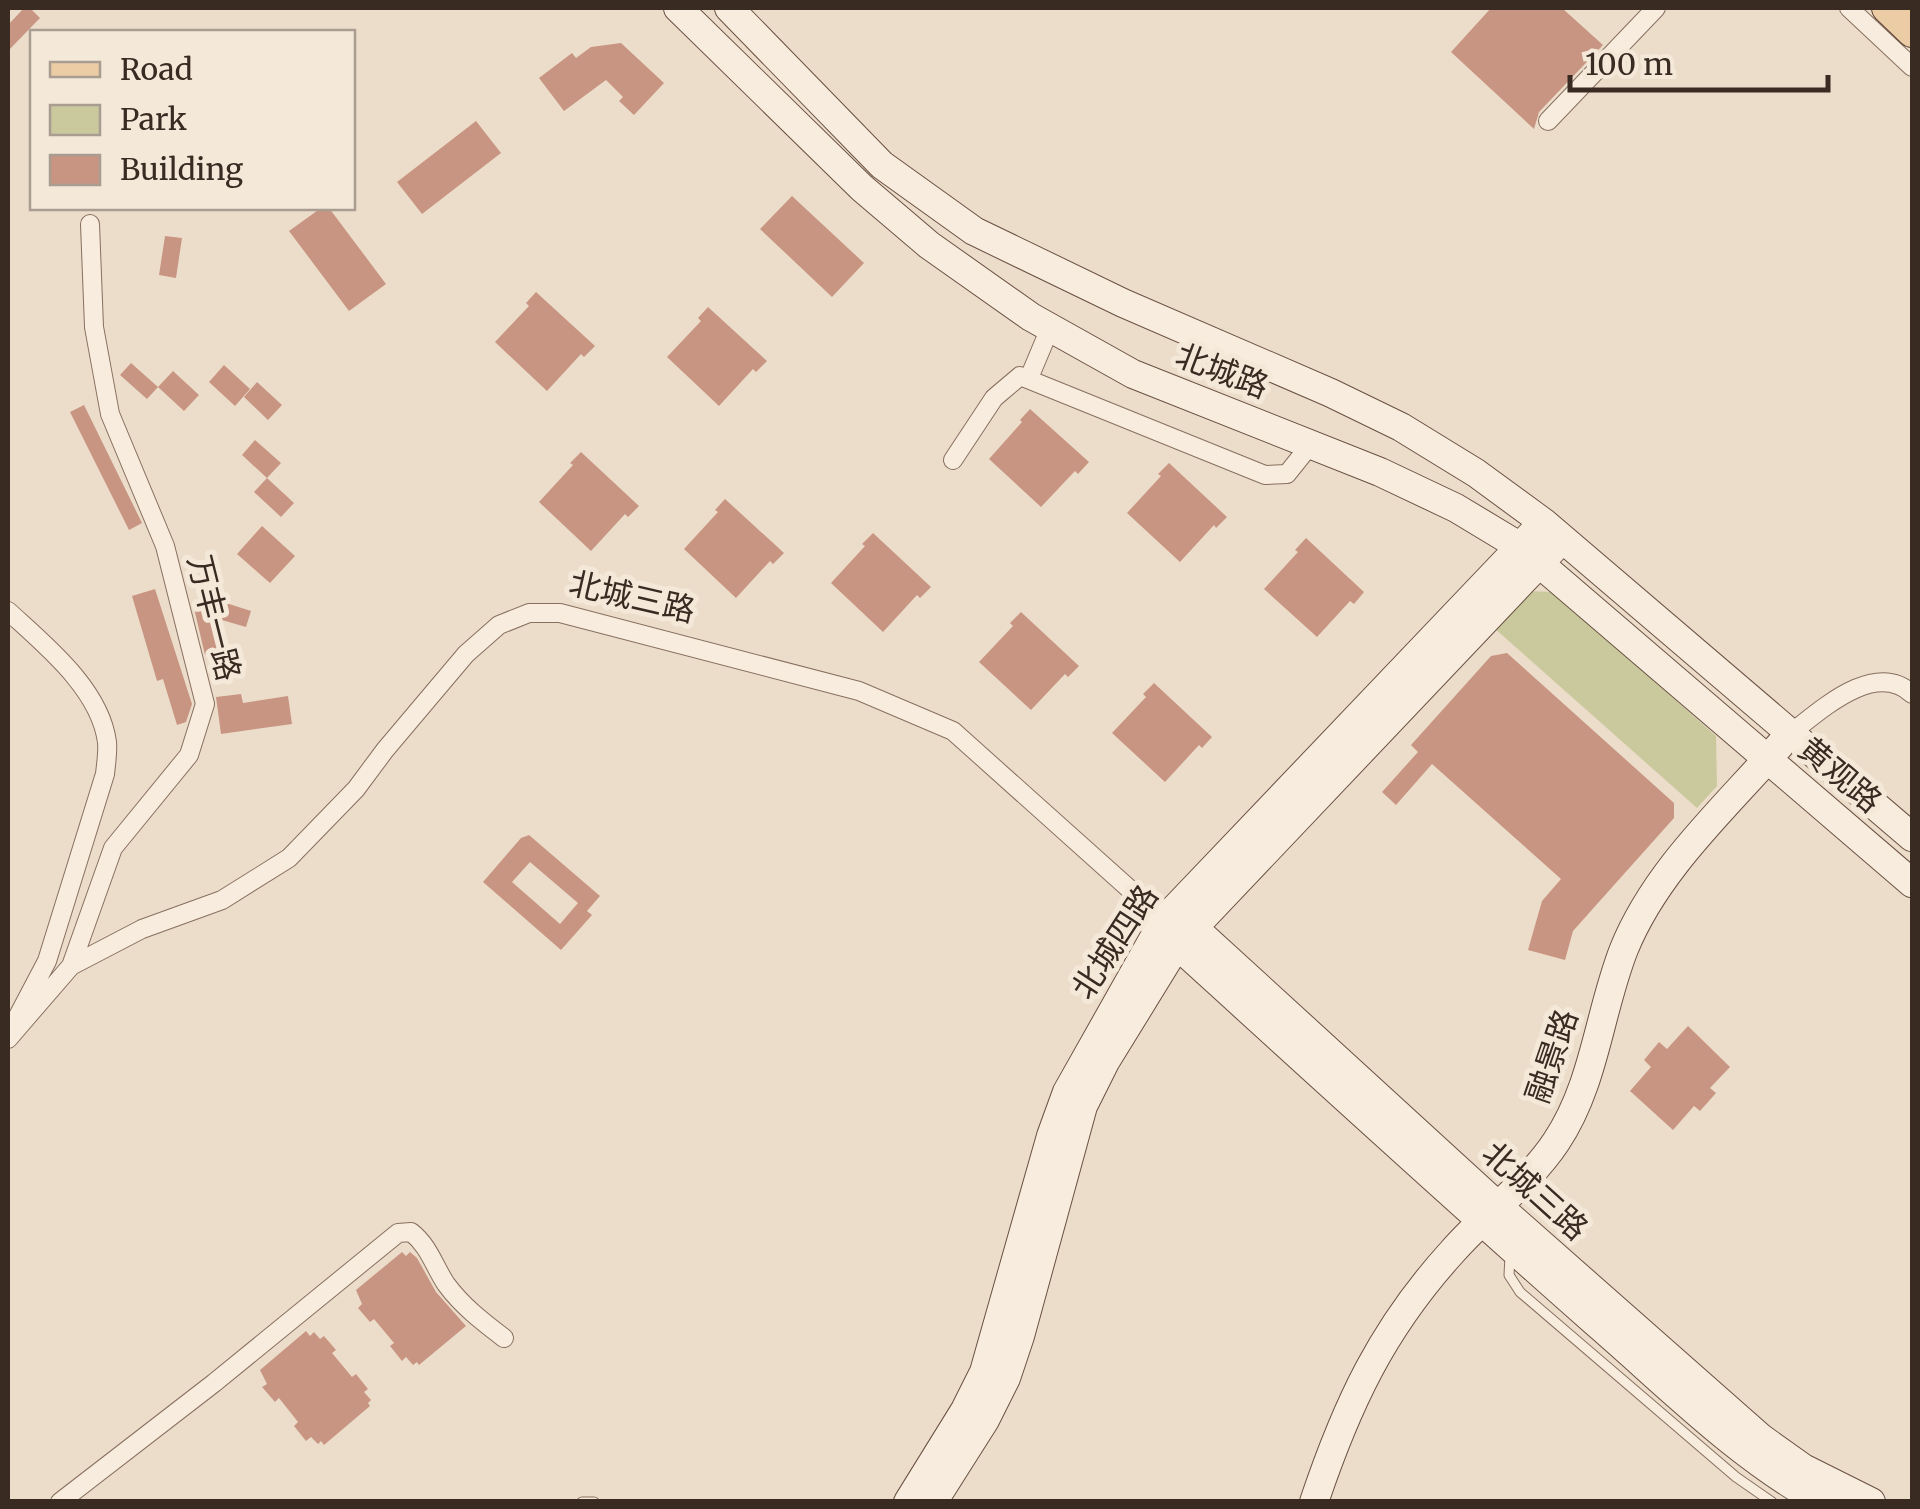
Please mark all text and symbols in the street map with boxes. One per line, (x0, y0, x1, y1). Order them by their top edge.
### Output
legend (30, 30, 355, 210)
scale bar (1570, 30, 1828, 92)
text: 100 m (1585, 45, 1673, 83)
text: Road (120, 50, 193, 88)
text: Park (120, 100, 187, 138)
text: Building (120, 150, 243, 188)
street label: 北城路 (1170, 335, 1274, 407)
street label: 万丰一路 (179, 551, 249, 685)
street label: 北城三路 (565, 563, 699, 631)
street label: 黄观路 (1790, 729, 1890, 821)
street label: 北城四路 (1063, 877, 1167, 1007)
street label: 融景路 (1517, 1004, 1587, 1108)
street label: 北城三路 (1474, 1133, 1596, 1249)

